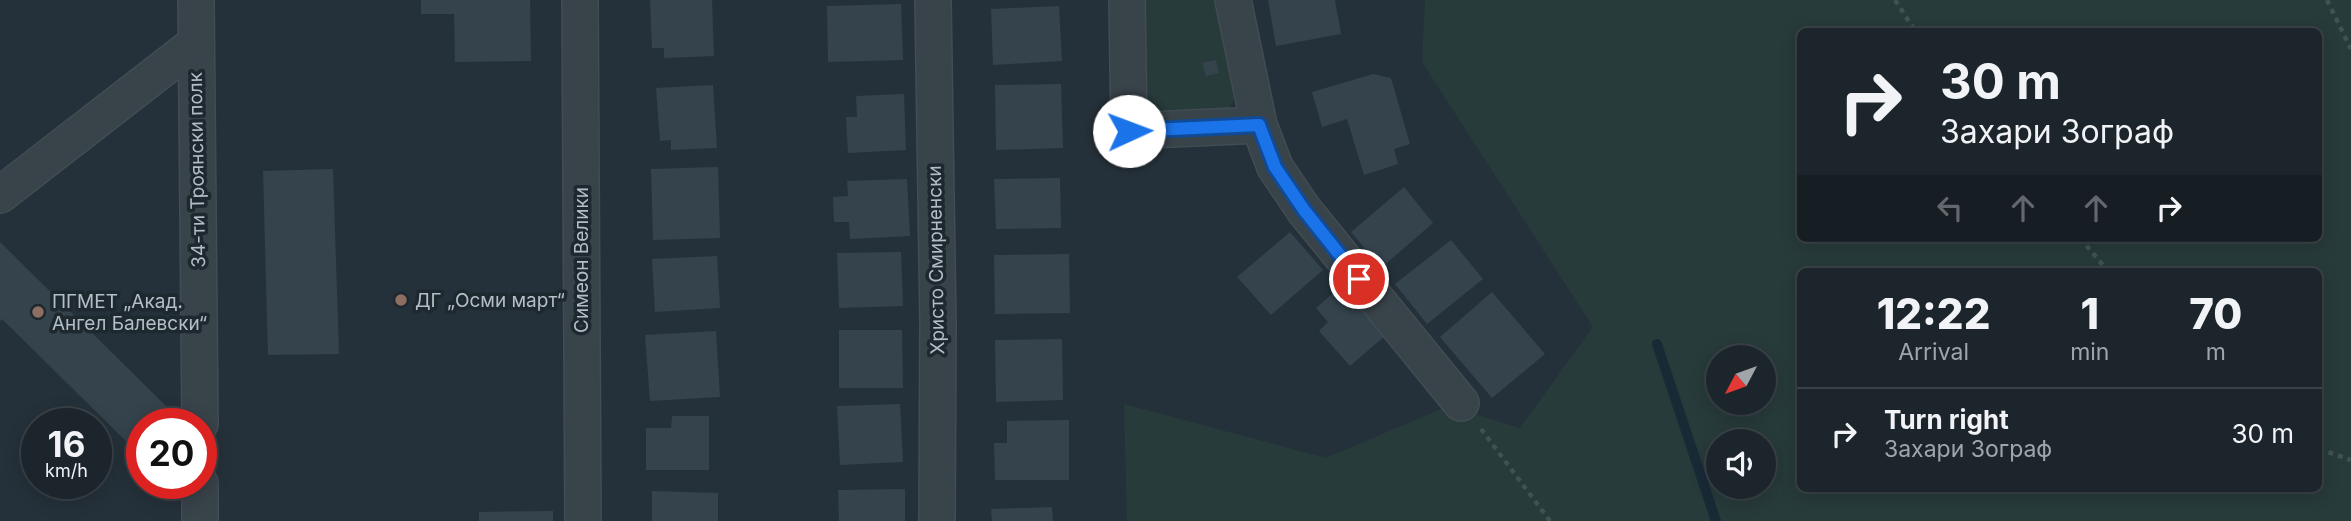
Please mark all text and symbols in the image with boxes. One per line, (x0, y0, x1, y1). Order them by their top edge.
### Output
text: 30 m (1940, 52, 2061, 111)
icon: right (1825, 56, 1916, 147)
street label: 34-ти Троянски полк (184, 71, 210, 268)
position arrow (1092, 94, 1166, 168)
text: Захари Зограф (1940, 112, 2174, 151)
street label: Христо Смирненски (923, 165, 949, 355)
street label: Симеон Велики (570, 187, 593, 333)
icon: left (1931, 189, 1969, 227)
icon: ahead (2004, 189, 2042, 227)
icon: ahead (2077, 189, 2115, 227)
icon: right (2150, 189, 2188, 227)
pin (1329, 249, 1389, 309)
icon: arrive (1340, 260, 1378, 298)
text: 12:22 (1877, 288, 1990, 339)
text: 1 (2081, 288, 2099, 339)
text: 70 (2189, 288, 2242, 339)
place label: ДГ „Осми март“ (415, 289, 565, 312)
place label: ПГМЕТ „Акад. Ангел Балевски“ (52, 290, 207, 335)
marker: ДГ „Осми март“ (393, 292, 409, 308)
marker: ПГМЕТ „Акад. Ангел Балевски“ (30, 304, 46, 320)
text: Arrival (1898, 338, 1969, 366)
text: min (2070, 338, 2109, 366)
text: m (2206, 338, 2226, 366)
north arrow (1706, 345, 1776, 415)
map controls (1706, 345, 1776, 499)
text: Turn right (1884, 404, 2009, 435)
speed limit sign: 20 (126, 408, 217, 499)
icon: right (1825, 415, 1863, 453)
text: 30 m (2231, 418, 2294, 449)
text: 16 (48, 423, 85, 465)
button: sound (1706, 429, 1776, 499)
text: Захари Зограф (1884, 435, 2052, 463)
text: km/h (45, 460, 88, 481)

